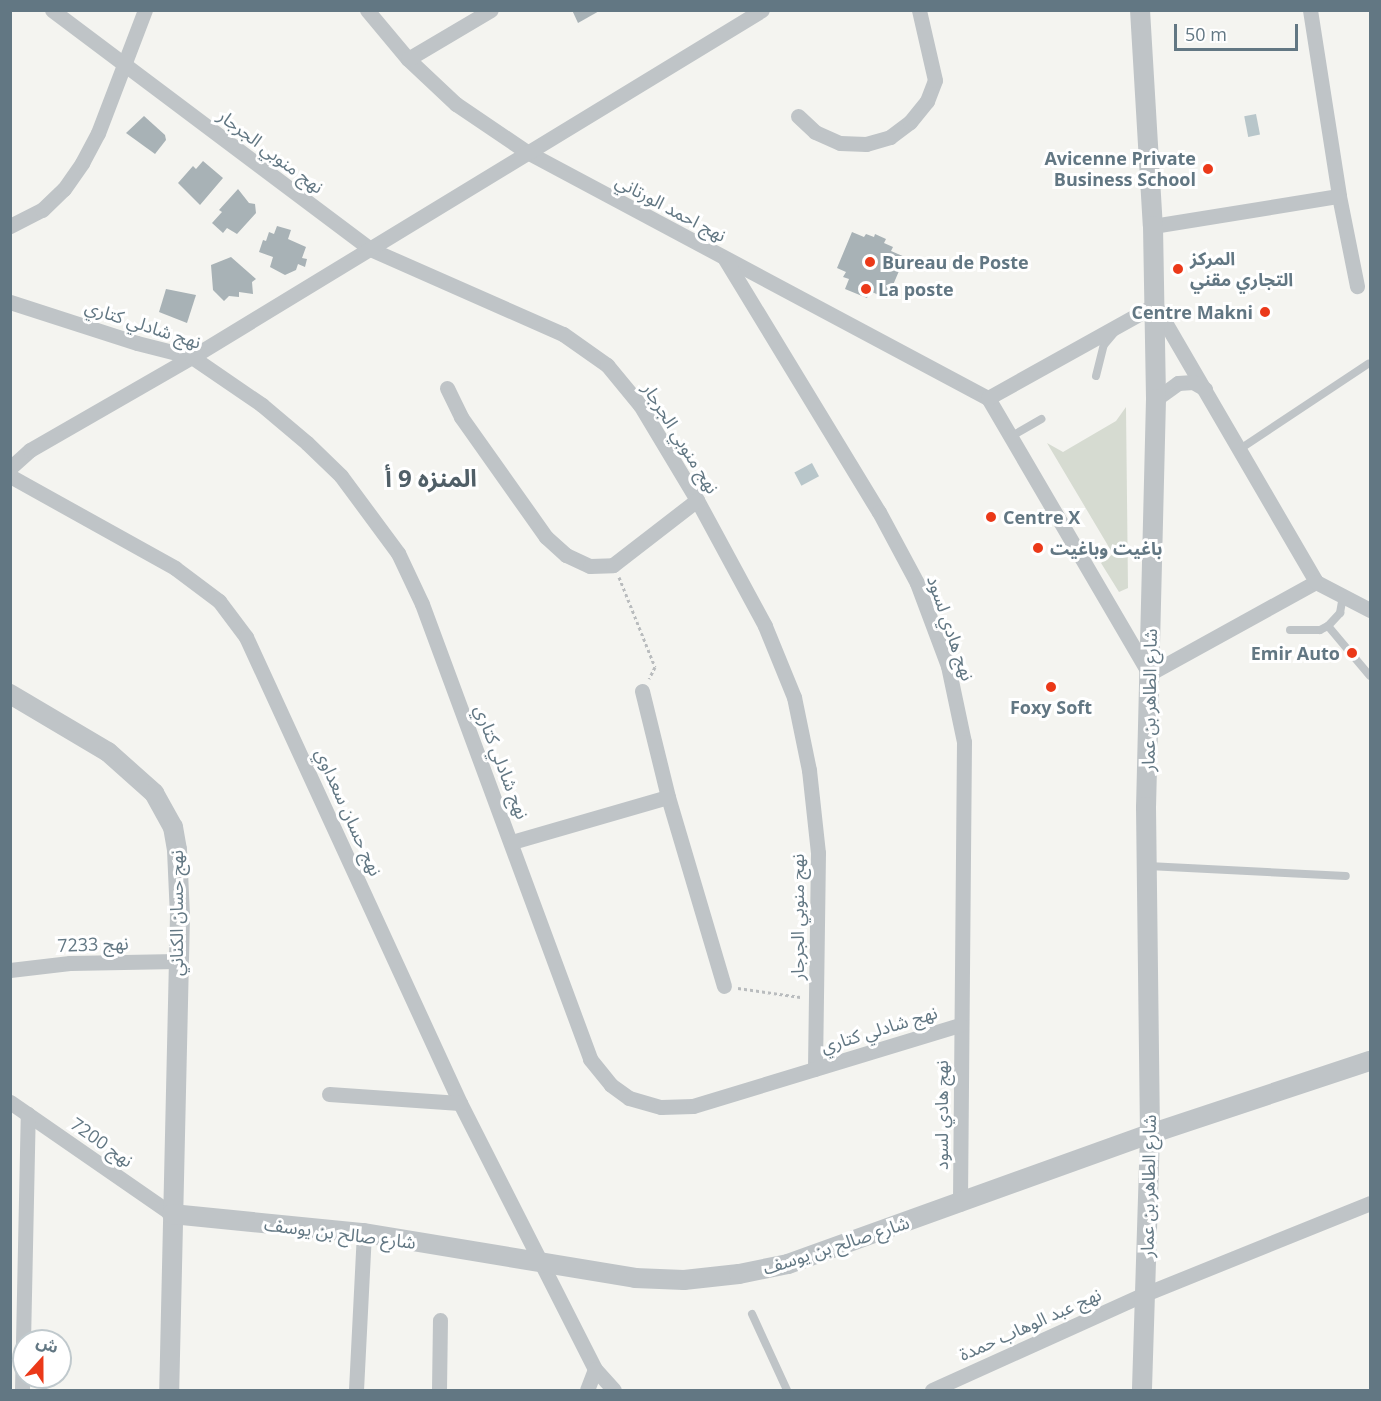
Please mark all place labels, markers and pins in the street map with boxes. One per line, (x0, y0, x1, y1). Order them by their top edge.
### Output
place label: Avicenne Private Business School (1044, 148, 1196, 190)
marker: Avicenne Private Business School (1201, 162, 1215, 176)
place label: المركز التجاري مقني (1190, 248, 1293, 290)
place label: Bureau de Poste (882, 251, 1029, 273)
marker: Bureau de Poste (863, 255, 877, 269)
marker: المركز التجاري مقني (1171, 262, 1185, 276)
place label: La poste (878, 278, 954, 300)
marker: La poste (859, 282, 873, 296)
place label: Centre Makni (1131, 301, 1253, 323)
marker: Centre Makni (1258, 305, 1272, 319)
place label: Centre X (1003, 506, 1080, 528)
marker: Centre X (984, 510, 998, 524)
place label: باغيت وباغيت (1050, 537, 1162, 559)
marker: باغيت وباغيت (1031, 541, 1045, 555)
place label: Emir Auto (1251, 642, 1340, 664)
marker: Emir Auto (1345, 646, 1359, 660)
marker: Foxy Soft (1044, 680, 1058, 694)
place label: Foxy Soft (1010, 696, 1092, 718)

